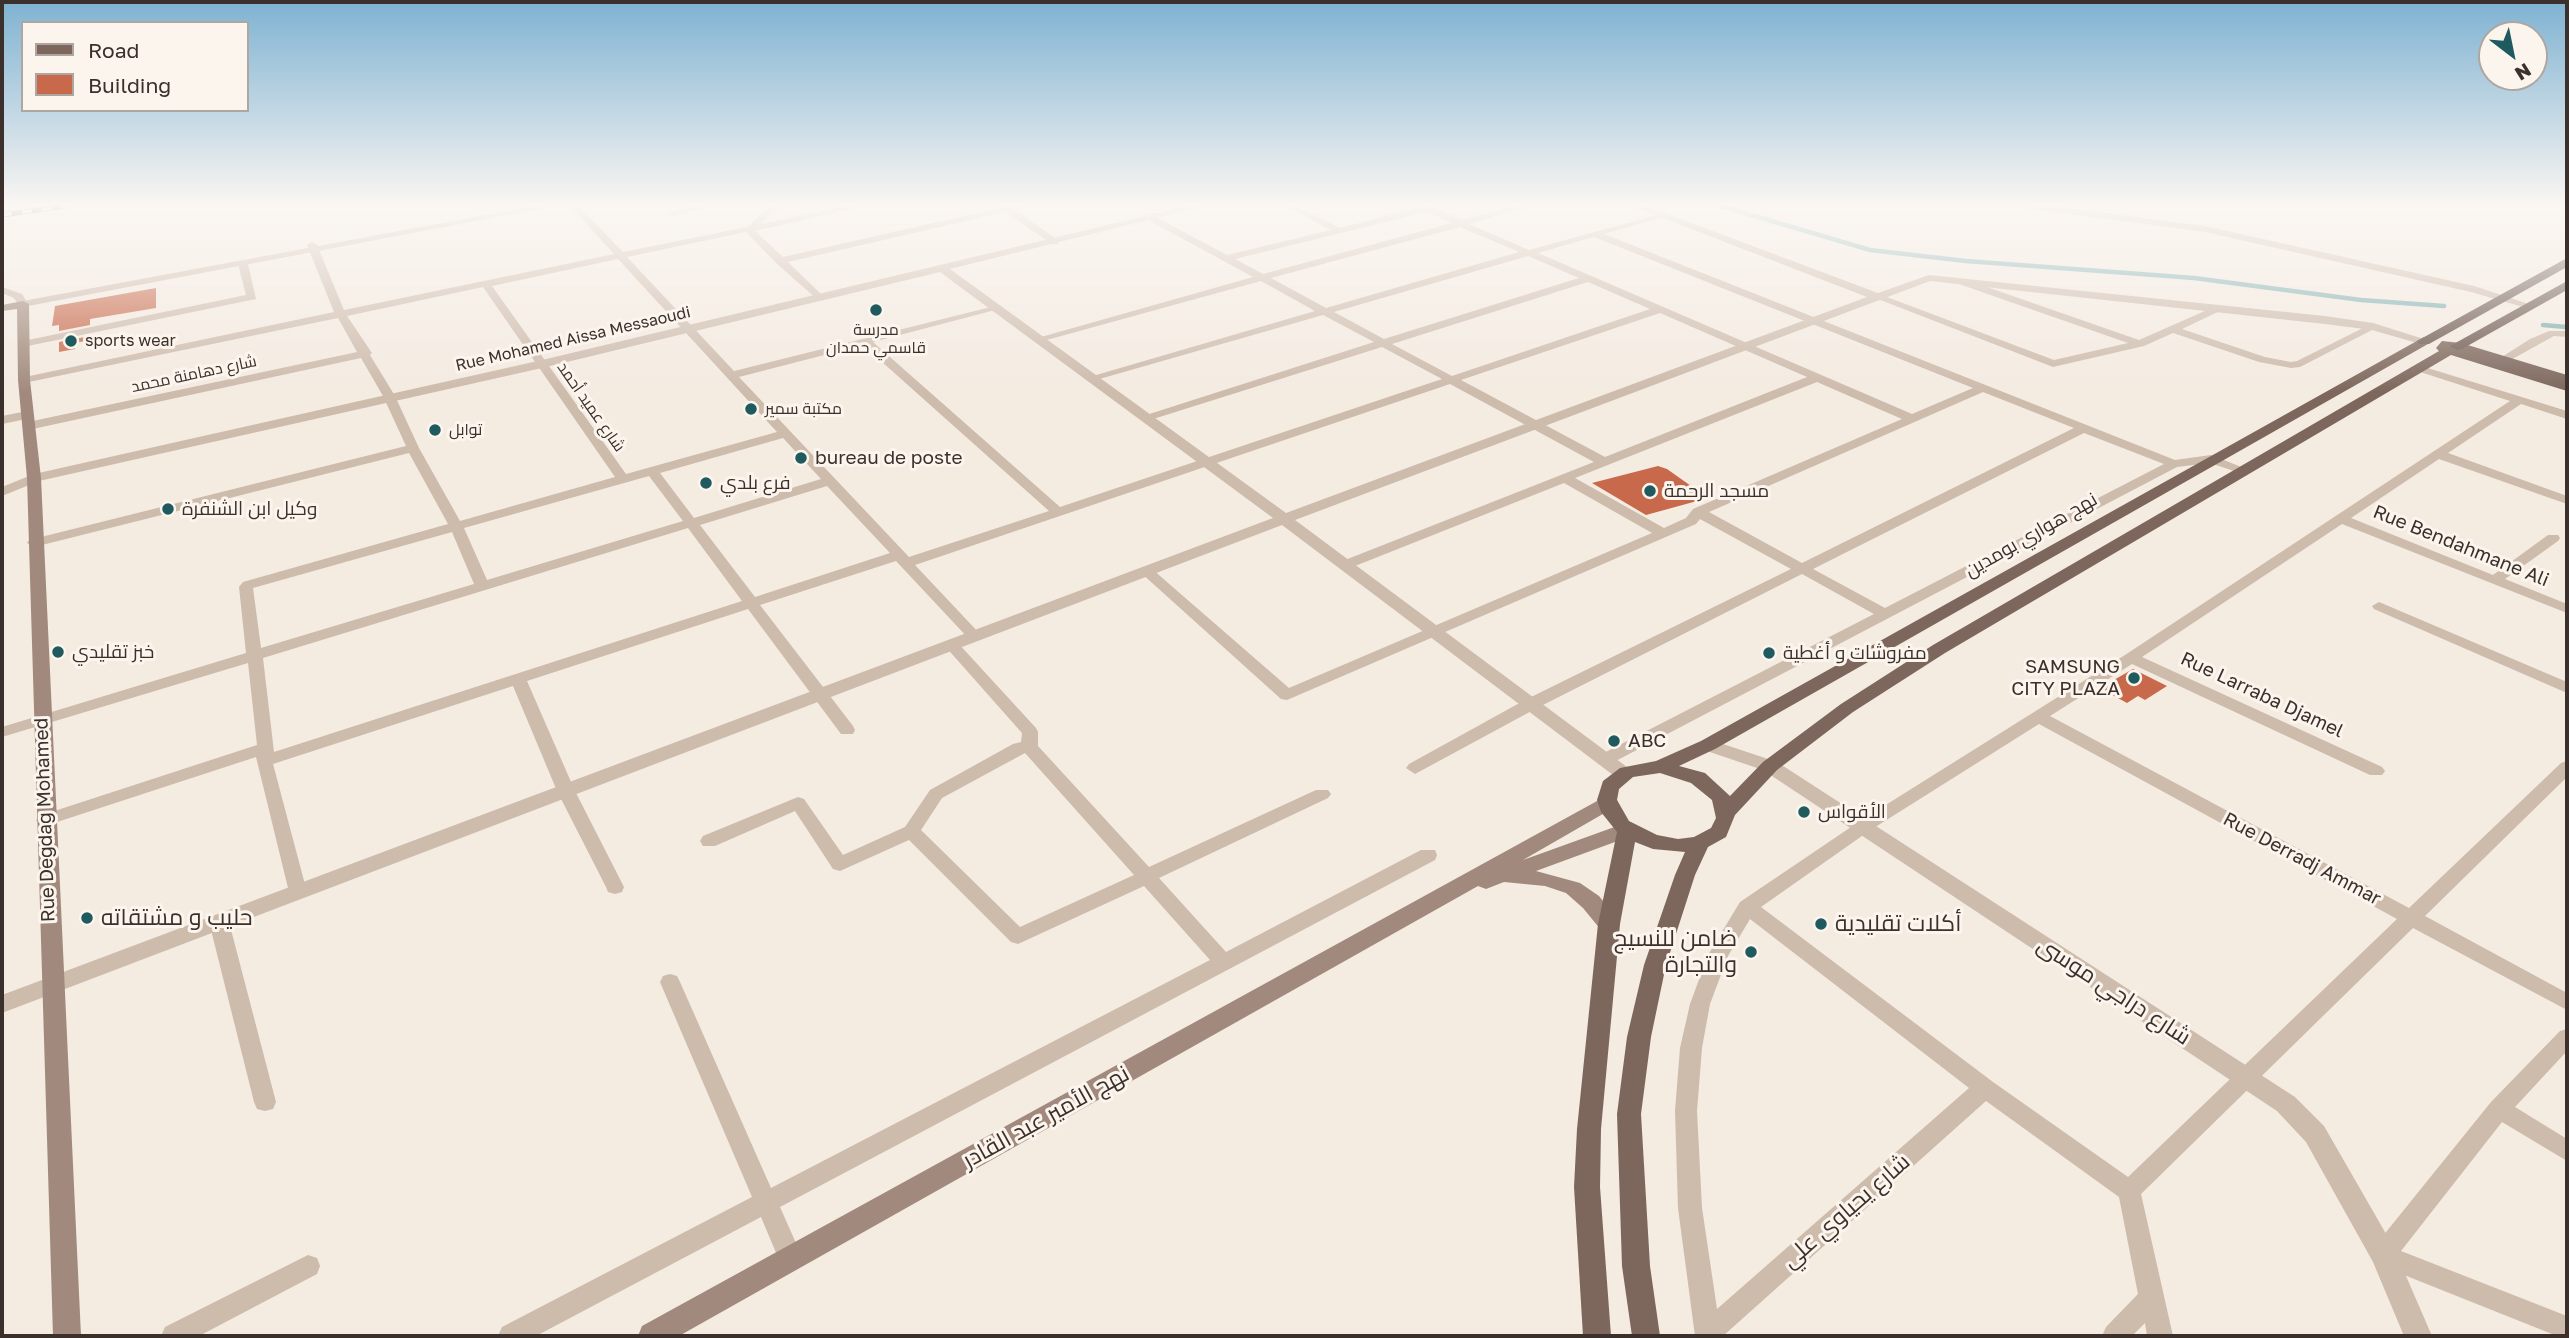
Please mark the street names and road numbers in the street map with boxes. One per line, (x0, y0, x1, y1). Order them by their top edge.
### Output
street label: Rue Mohamed Aissa Messaoudi (454, 303, 692, 375)
street label: شارع دهامنة محمد (130, 351, 258, 397)
street label: شارع عميد أحمد (553, 358, 629, 456)
street label: نهج هواري بومدين (1961, 488, 2101, 582)
street label: Rue Bendahmane Ali (2370, 500, 2552, 592)
street label: Rue Larraba Djamel (2177, 647, 2347, 743)
street label: Rue Degdag Mohamed (30, 717, 60, 923)
street label: Rue Derradj Ammar (2219, 808, 2385, 910)
street label: شارع دراجي موسى (2032, 931, 2196, 1051)
street label: نهج الأمير عبد القادر (958, 1060, 1134, 1174)
street label: شارع يحياوي علي (1776, 1148, 1916, 1274)

